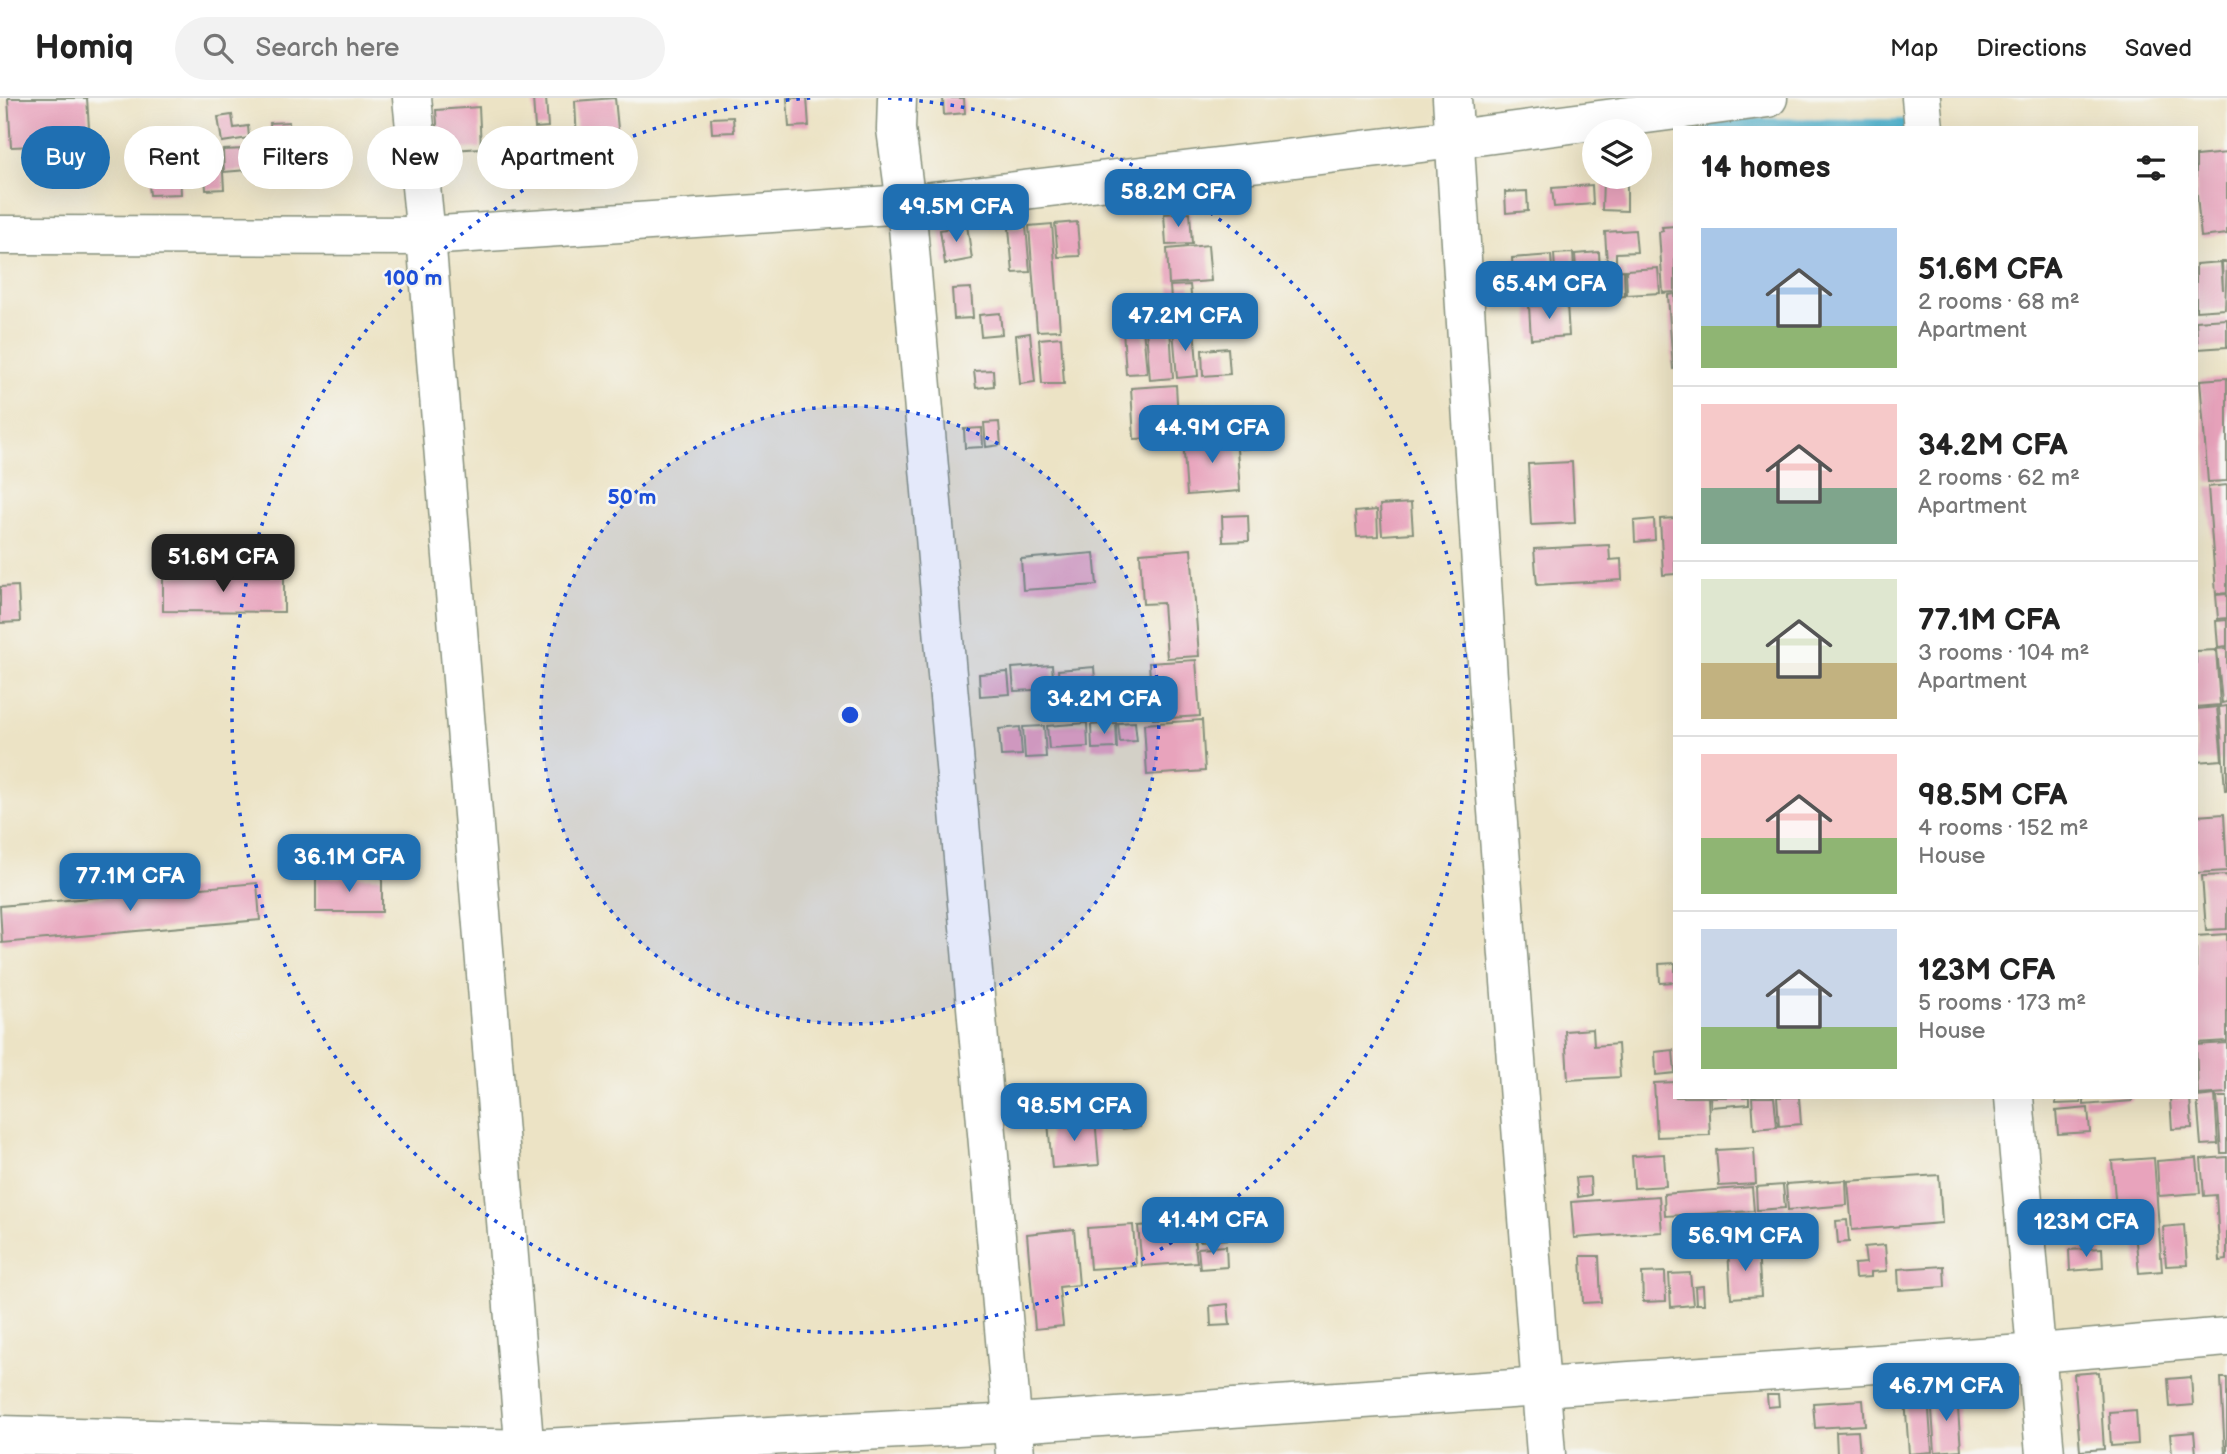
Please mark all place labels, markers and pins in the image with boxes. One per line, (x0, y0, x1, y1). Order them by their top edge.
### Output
pin: 58.2M CFA (1098, 170, 1258, 229)
pin: 49.5M CFA (876, 184, 1036, 244)
pin: 65.4M CFA (1469, 262, 1629, 321)
pin: 47.2M CFA (1105, 294, 1265, 353)
pin: 44.9M CFA (1132, 406, 1292, 465)
pin: 51.6M CFA (143, 534, 303, 594)
pin: 34.2M CFA (1024, 676, 1184, 736)
centre of rings (838, 703, 862, 727)
pin: 36.1M CFA (269, 834, 429, 894)
pin: 77.1M CFA (50, 854, 210, 913)
pin: 98.5M CFA (994, 1084, 1154, 1143)
pin: 41.4M CFA (1133, 1198, 1293, 1257)
pin: 123M CFA (2014, 1200, 2158, 1259)
pin: 56.9M CFA (1665, 1214, 1825, 1273)
pin: 46.7M CFA (1866, 1364, 2026, 1423)

